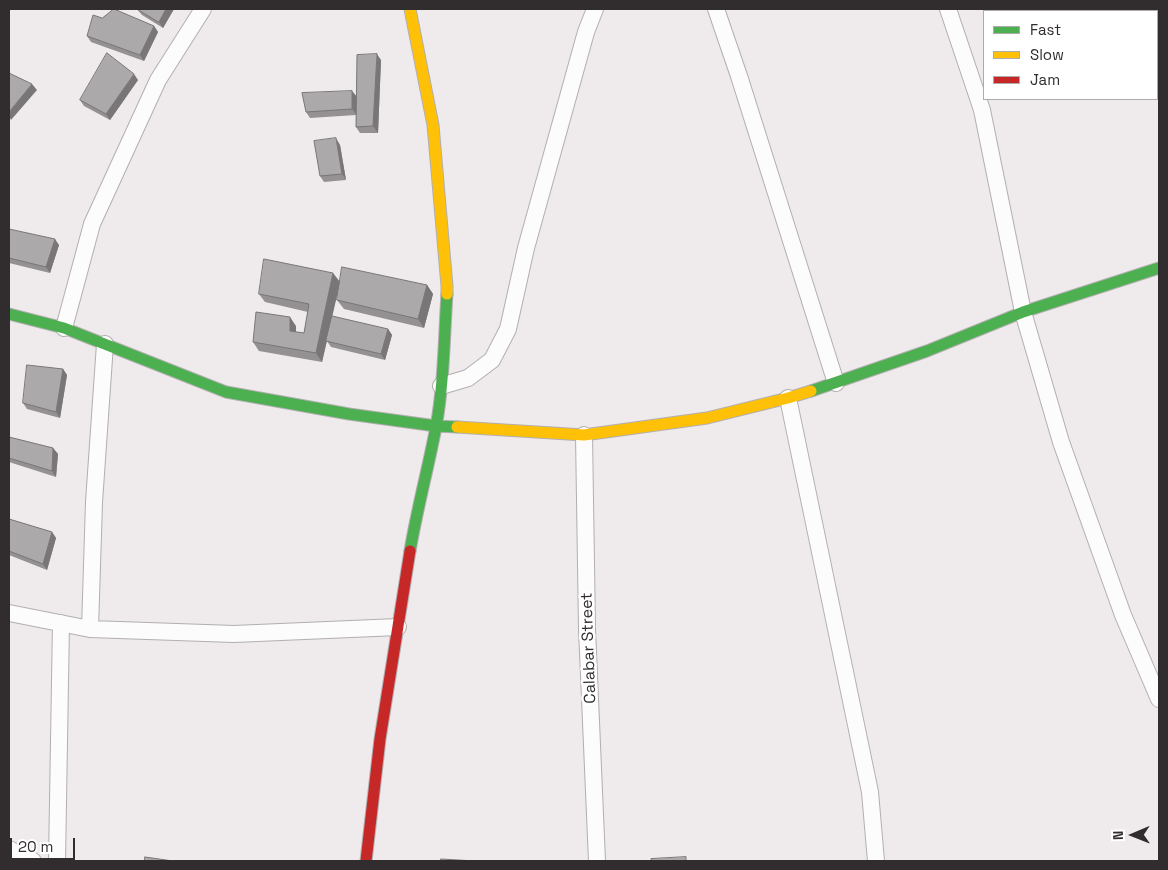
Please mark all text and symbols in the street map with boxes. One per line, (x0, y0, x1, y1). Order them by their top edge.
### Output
legend (983, 10, 1158, 100)
text: Fast (1030, 20, 1061, 39)
text: Slow (1030, 45, 1064, 64)
text: Jam (1030, 70, 1060, 89)
street label: Calabar Street (577, 592, 601, 704)
north arrow (1108, 810, 1158, 860)
scale bar (12, 828, 78, 860)
text: N (1109, 830, 1127, 840)
text: 20 m (18, 837, 53, 856)

